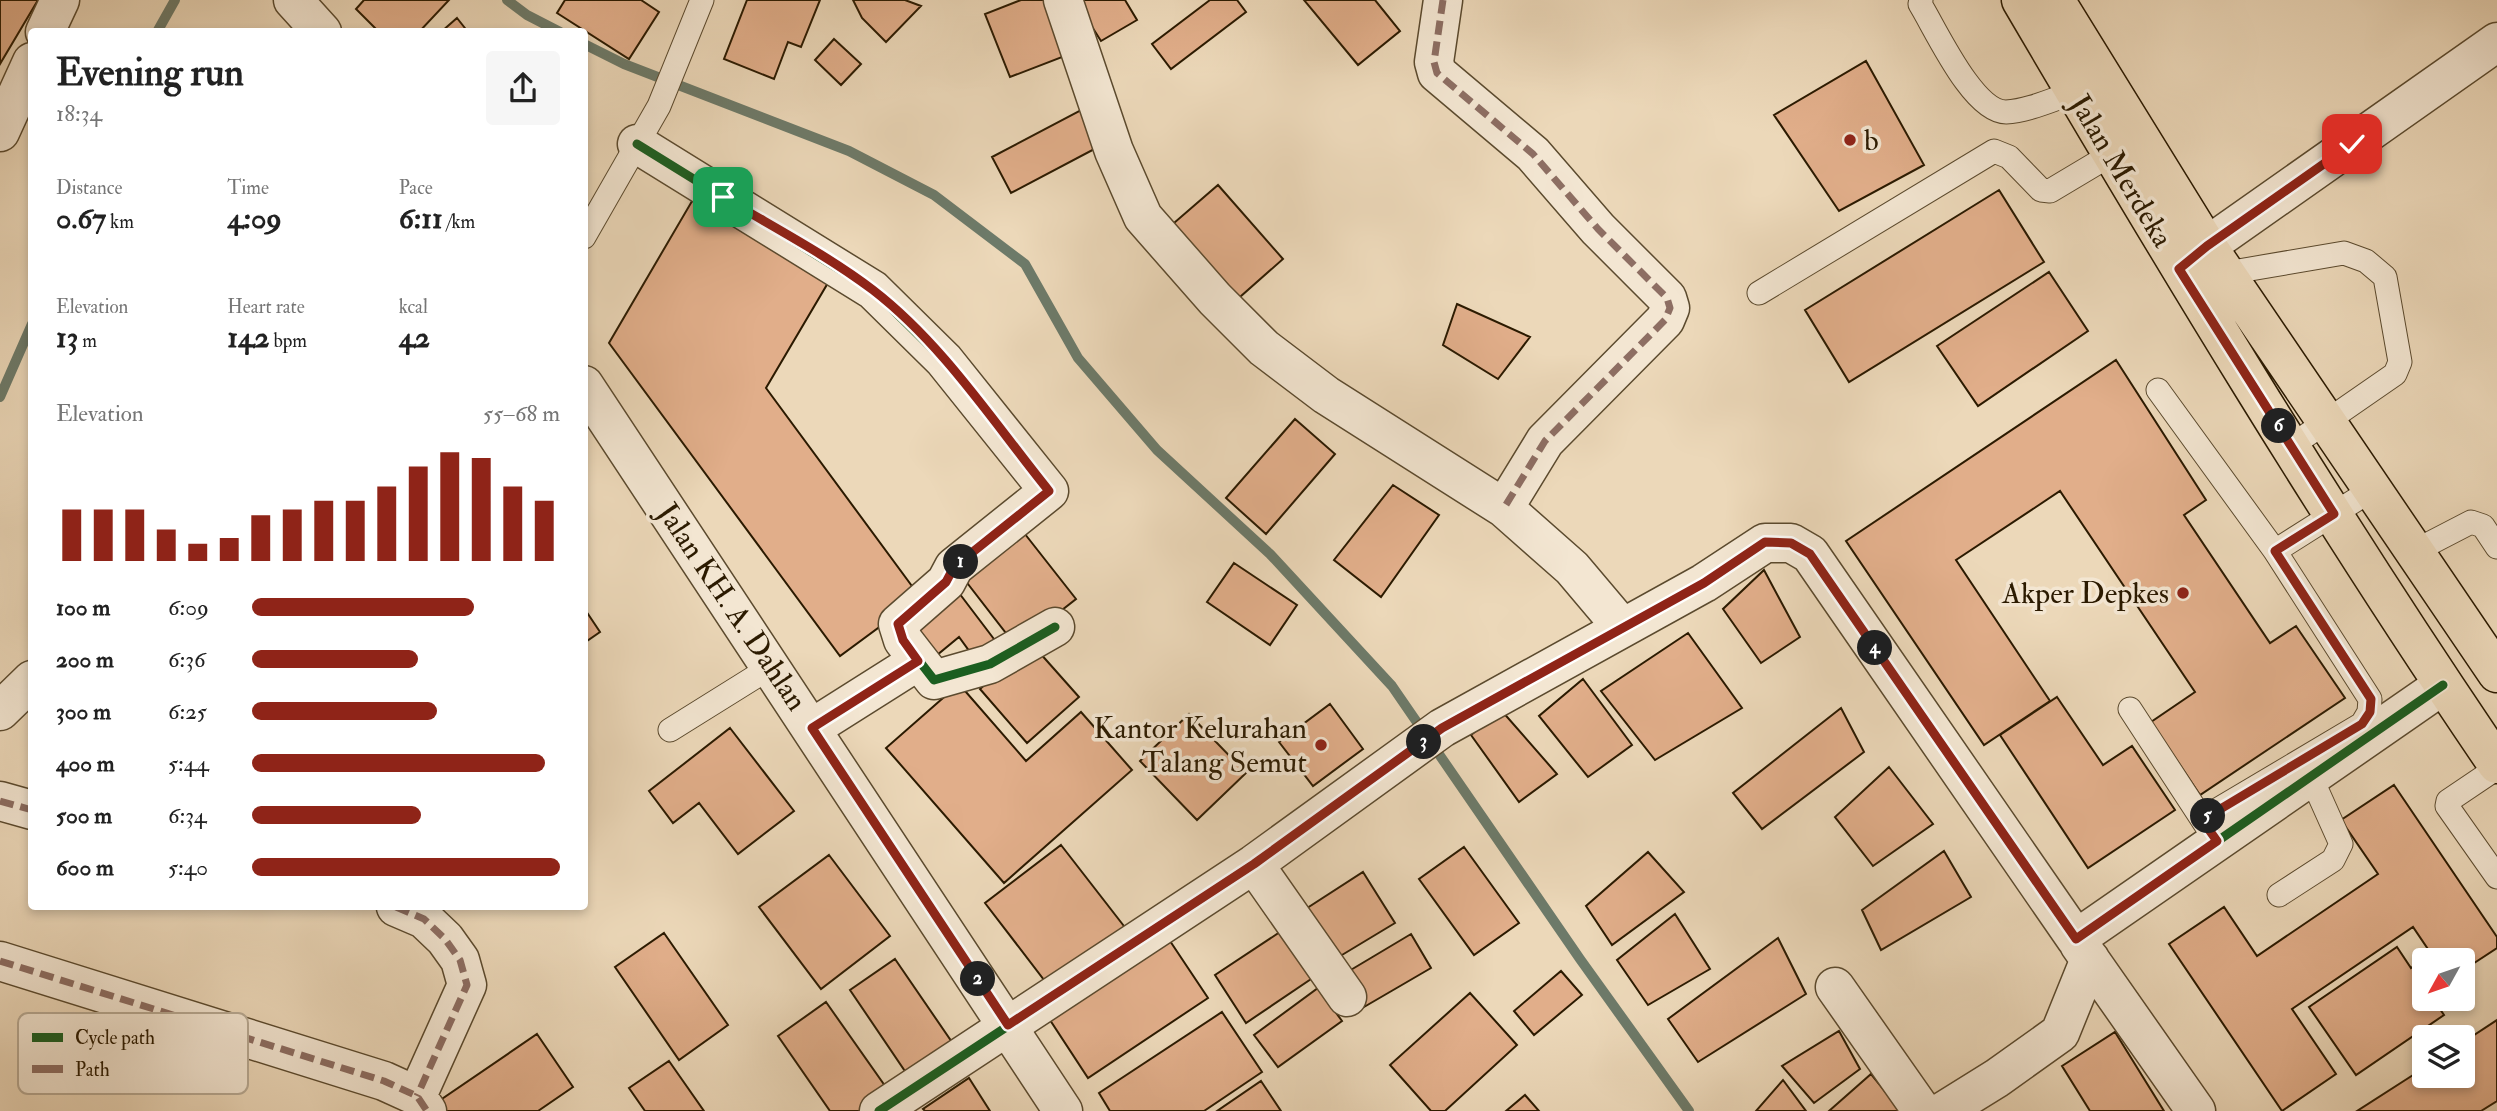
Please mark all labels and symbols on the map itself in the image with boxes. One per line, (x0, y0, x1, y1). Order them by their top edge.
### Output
street label: Jalan Merdeka (2060, 87, 2181, 255)
pin (2322, 114, 2382, 174)
place label: b (1864, 122, 1879, 159)
marker: b (1842, 132, 1858, 148)
pin (693, 167, 753, 227)
pin: 6 (2262, 408, 2296, 444)
street label: Jalan KH. A. Dahlan (648, 495, 815, 718)
pin: 1 (944, 544, 978, 580)
place label: Akper Depkes (2001, 575, 2169, 612)
marker: Akper Depkes (2175, 585, 2191, 601)
pin: 4 (1857, 630, 1892, 666)
place label: Kantor Kelurahan Talang Semut (1094, 710, 1307, 781)
pin: 3 (1406, 724, 1442, 760)
marker: Kantor Kelurahan Talang Semut (1313, 737, 1329, 753)
pin: 5 (2190, 798, 2226, 834)
north arrow (2412, 948, 2474, 1012)
pin: 2 (960, 962, 996, 996)
legend (18, 1013, 248, 1094)
text: Cycle path (75, 1026, 155, 1051)
text: Path (75, 1058, 110, 1082)

